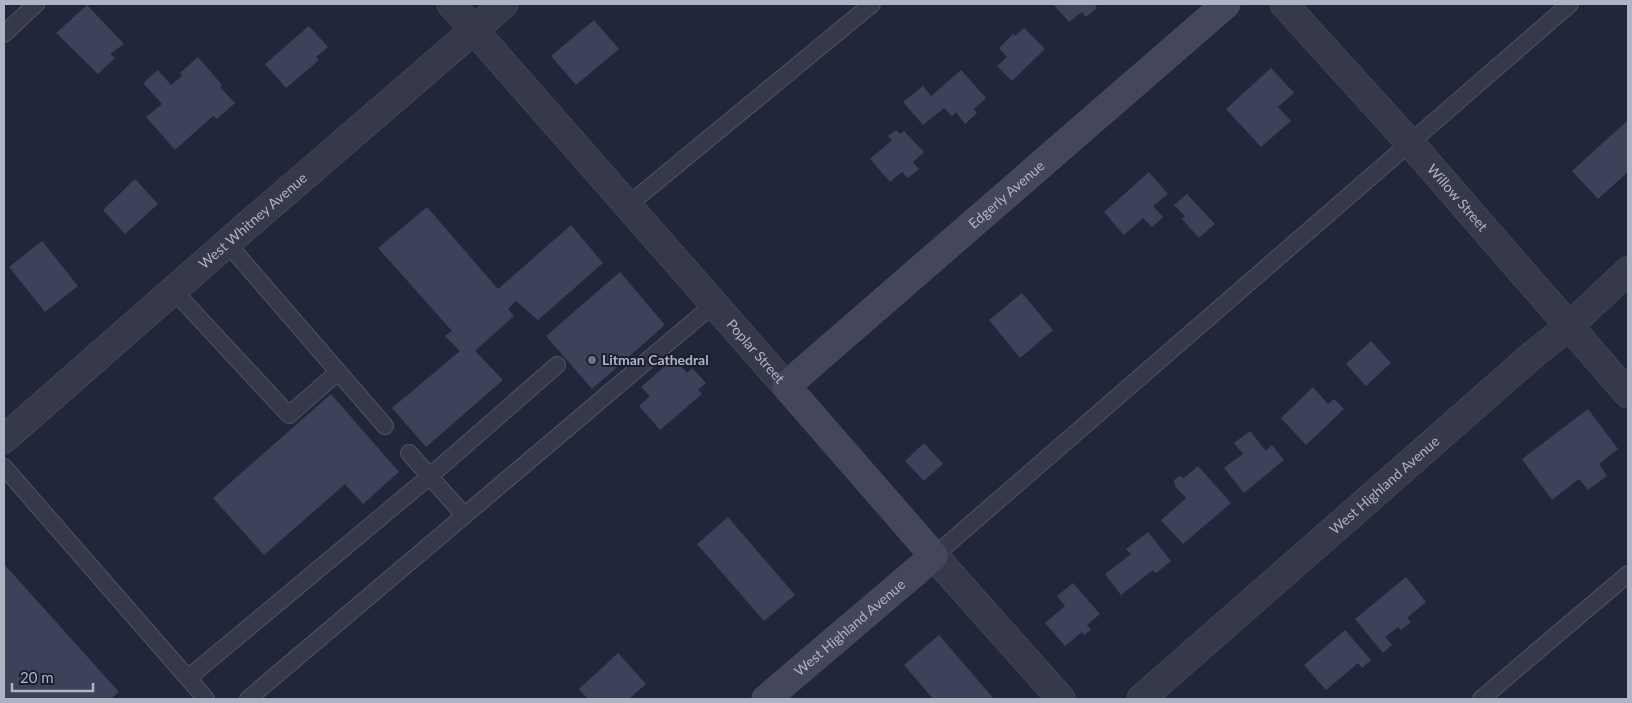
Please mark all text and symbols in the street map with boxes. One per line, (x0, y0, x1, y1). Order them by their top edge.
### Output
street label: Edgerly Avenue (965, 157, 1048, 232)
street label: Willow Street (1424, 160, 1492, 234)
street label: West Whitney Avenue (195, 169, 310, 272)
street label: Poplar Street (723, 316, 789, 386)
place label: Litman Cathedral (602, 351, 709, 368)
marker: Litman Cathedral (586, 354, 598, 366)
street label: West Highland Avenue (1326, 432, 1442, 538)
street label: West Highland Avenue (791, 575, 908, 679)
scale bar (12, 660, 94, 692)
text: 20 m (20, 668, 54, 686)

